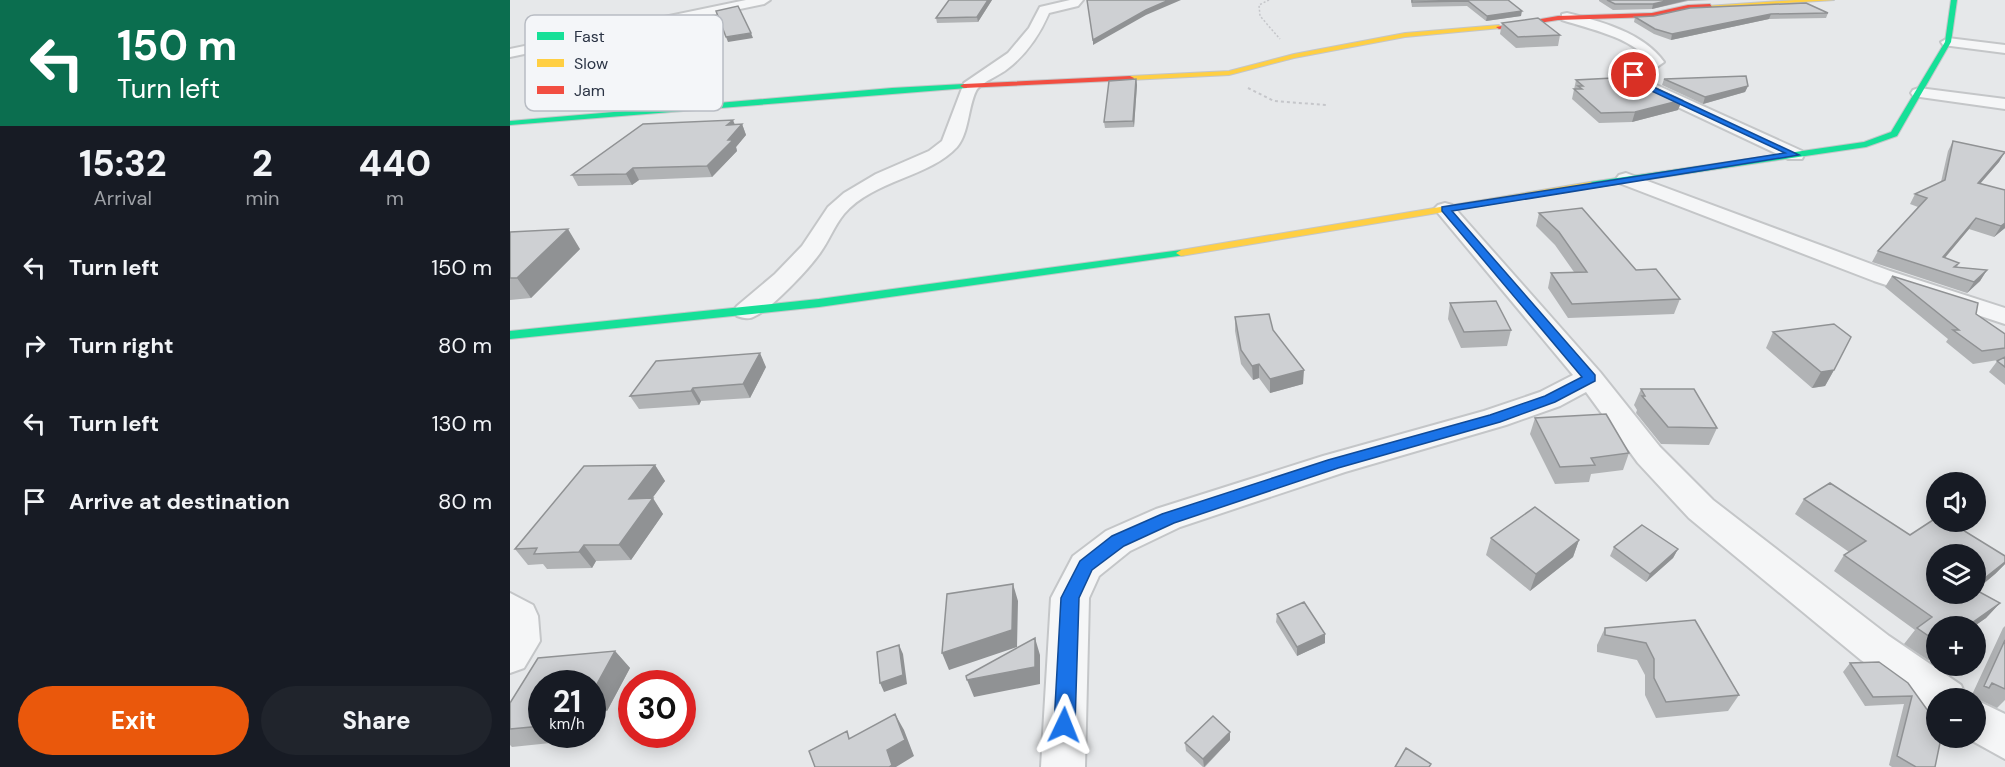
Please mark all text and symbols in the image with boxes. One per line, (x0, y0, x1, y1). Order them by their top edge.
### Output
legend (525, 15, 723, 111)
text: 150 m (117, 18, 237, 73)
icon: left (18, 24, 96, 102)
text: Fast (574, 26, 605, 47)
pin (1608, 49, 1659, 100)
text: Slow (574, 53, 608, 74)
icon: arrive (1617, 58, 1650, 91)
text: Turn left (117, 71, 220, 106)
text: Jam (574, 80, 605, 101)
text: 15:32 (79, 140, 167, 187)
text: 2 (252, 140, 273, 187)
text: 440 (359, 140, 431, 187)
text: Arrival (94, 185, 152, 211)
text: min (245, 185, 280, 211)
text: m (386, 185, 404, 211)
icon: left (18, 251, 51, 284)
text: Turn left (69, 253, 159, 282)
text: 150 m (431, 253, 492, 282)
icon: right (18, 329, 51, 362)
text: Turn right (69, 331, 174, 360)
text: 80 m (438, 331, 492, 360)
icon: left (18, 407, 51, 440)
text: Turn left (69, 409, 159, 438)
text: 130 m (432, 409, 492, 438)
map controls (1926, 472, 1986, 748)
button: sound (1926, 472, 1986, 532)
icon: arrive (18, 485, 51, 518)
text: Arrive at destination (69, 487, 290, 516)
text: 80 m (438, 487, 492, 516)
button: layers (1926, 544, 1986, 604)
button: + (1926, 616, 1986, 676)
speed limit sign: 30 (618, 670, 696, 748)
text: 21 (553, 682, 581, 721)
button: Exit (18, 686, 249, 755)
button: Share (261, 686, 492, 755)
button: − (1926, 688, 1986, 748)
position arrow (1032, 693, 1096, 757)
text: km/h (549, 714, 585, 734)

